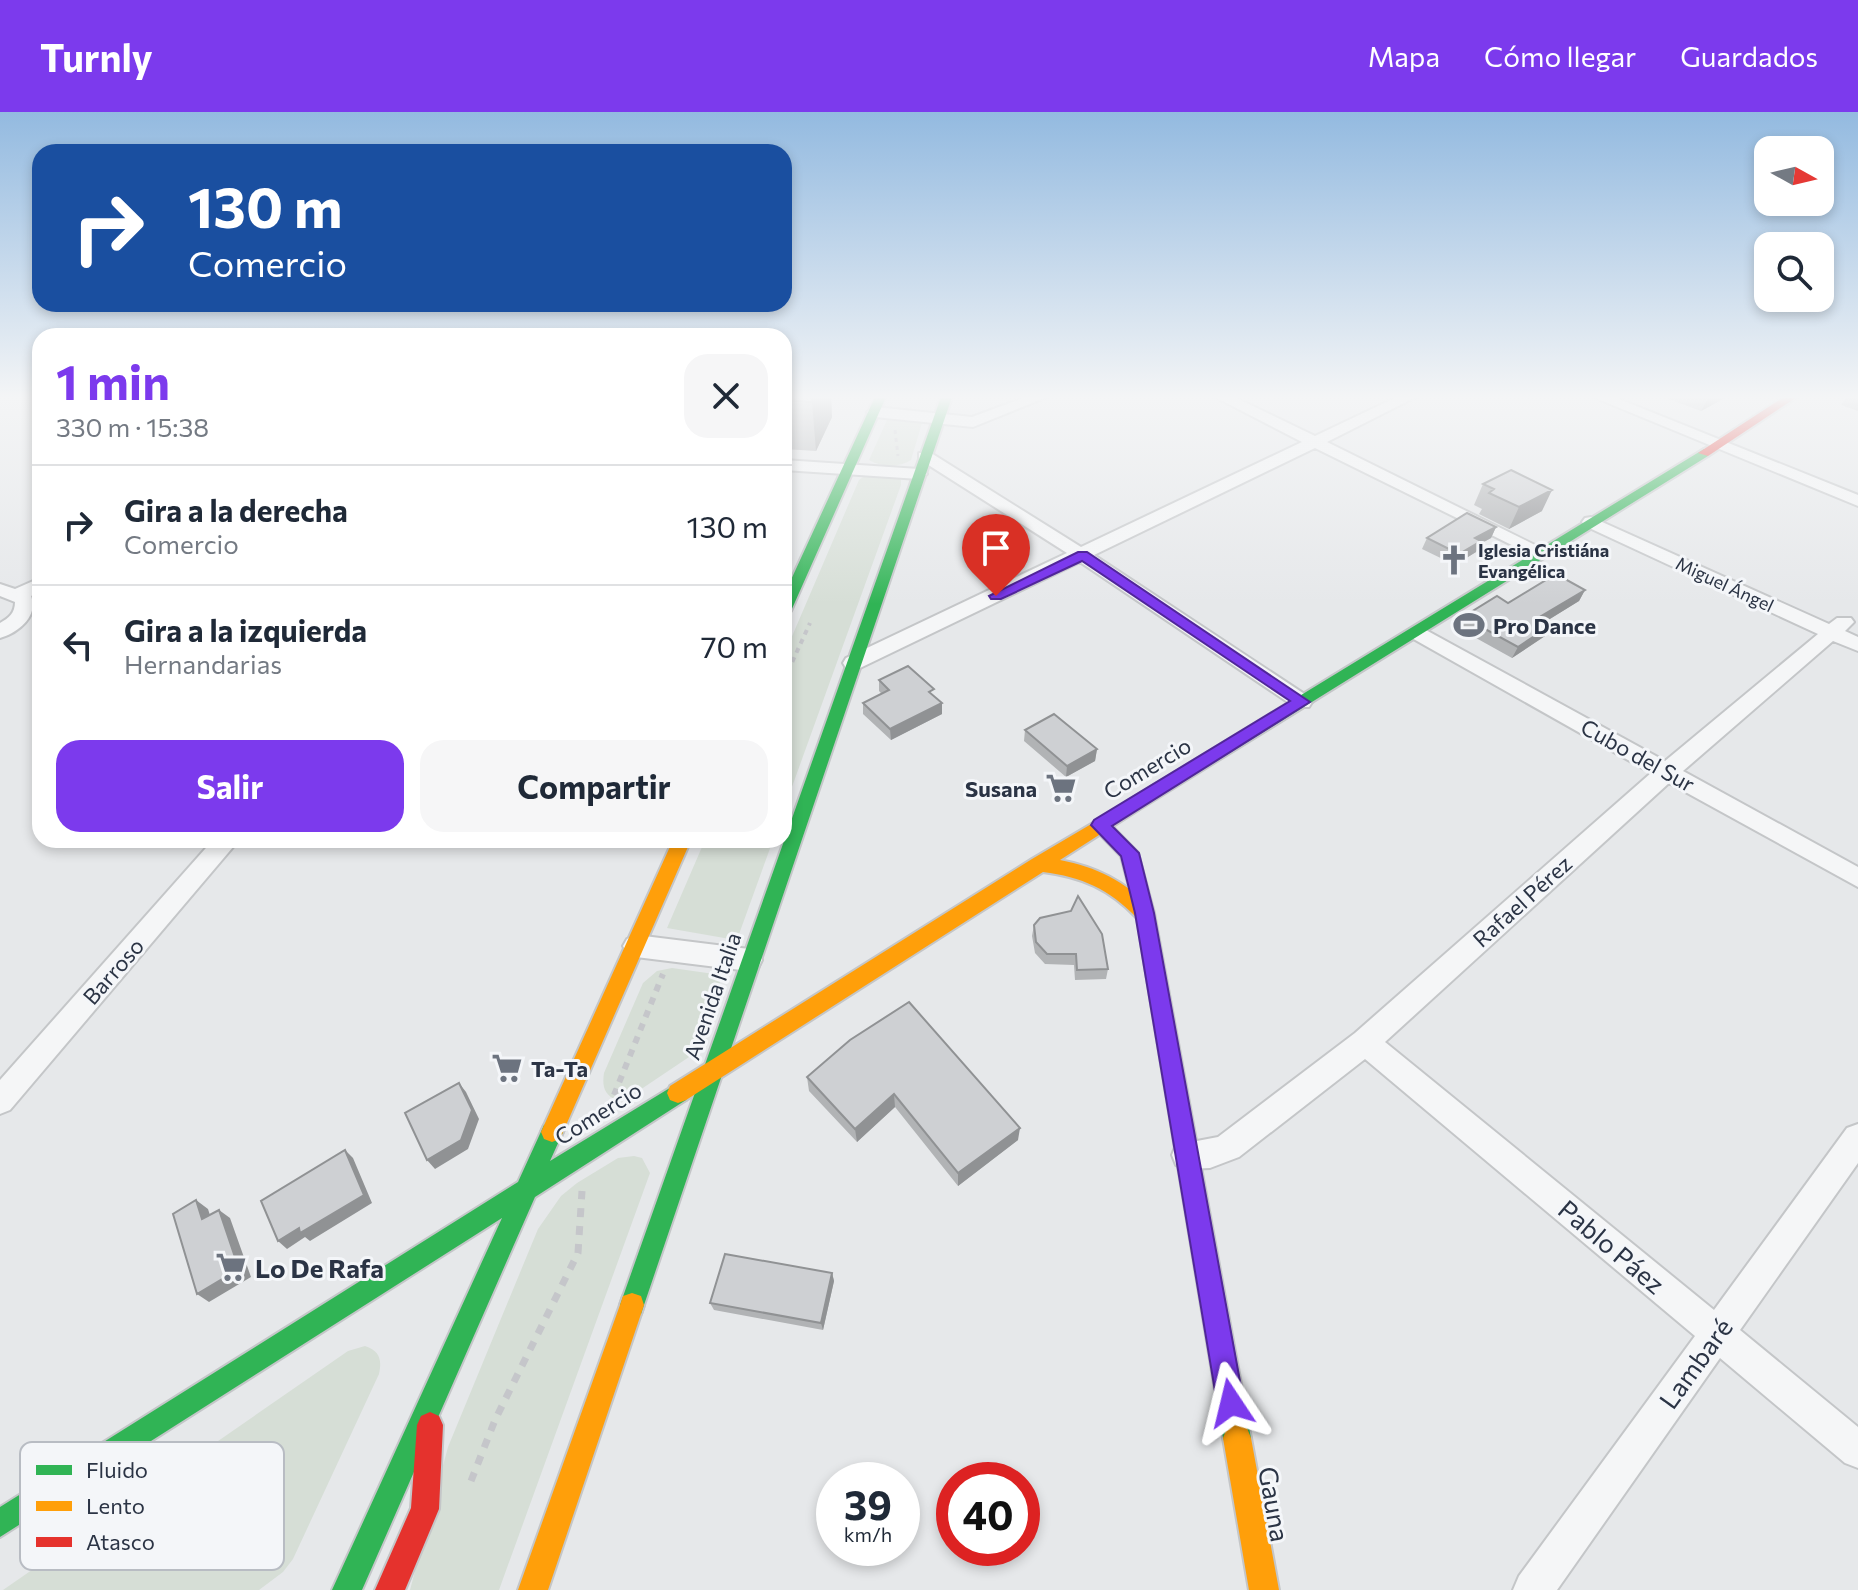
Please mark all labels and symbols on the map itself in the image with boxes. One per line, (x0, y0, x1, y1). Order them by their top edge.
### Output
north arrow (1754, 136, 1834, 216)
pin (962, 514, 1030, 596)
place label: Iglesia Cristiána Evangélica (1478, 539, 1609, 582)
church icon: Iglesia Cristiána Evangélica (1437, 543, 1471, 577)
street label: Miguel Ángel (1673, 552, 1777, 616)
sports icon: Pro Dance (1452, 608, 1486, 642)
place label: Pro Dance (1493, 612, 1596, 639)
street label: Cubo del Sur (1576, 713, 1700, 797)
street label: Comercio (1098, 731, 1196, 805)
supermarket icon: Susana (1044, 771, 1078, 805)
place label: Susana (965, 775, 1037, 802)
street label: Rafael Pérez (1467, 850, 1577, 952)
street label: Avenida Italia (678, 929, 746, 1063)
street label: Barroso (77, 932, 149, 1010)
supermarket icon: Ta-Ta (490, 1051, 524, 1085)
place label: Ta-Ta (531, 1055, 588, 1082)
street label: Comercio (550, 1076, 646, 1150)
street label: Pablo Páez (1553, 1193, 1671, 1299)
supermarket icon: Lo De Rafa (214, 1250, 248, 1284)
place label: Lo De Rafa (255, 1252, 384, 1283)
street label: Lambaré (1652, 1312, 1738, 1414)
position arrow (1189, 1361, 1273, 1445)
legend (20, 1442, 284, 1570)
text: Fluido (86, 1456, 148, 1483)
speed limit sign: 40 (936, 1462, 1040, 1566)
street label: Gauna (1253, 1464, 1297, 1544)
text: Lento (86, 1492, 145, 1519)
text: Atasco (86, 1528, 155, 1555)

